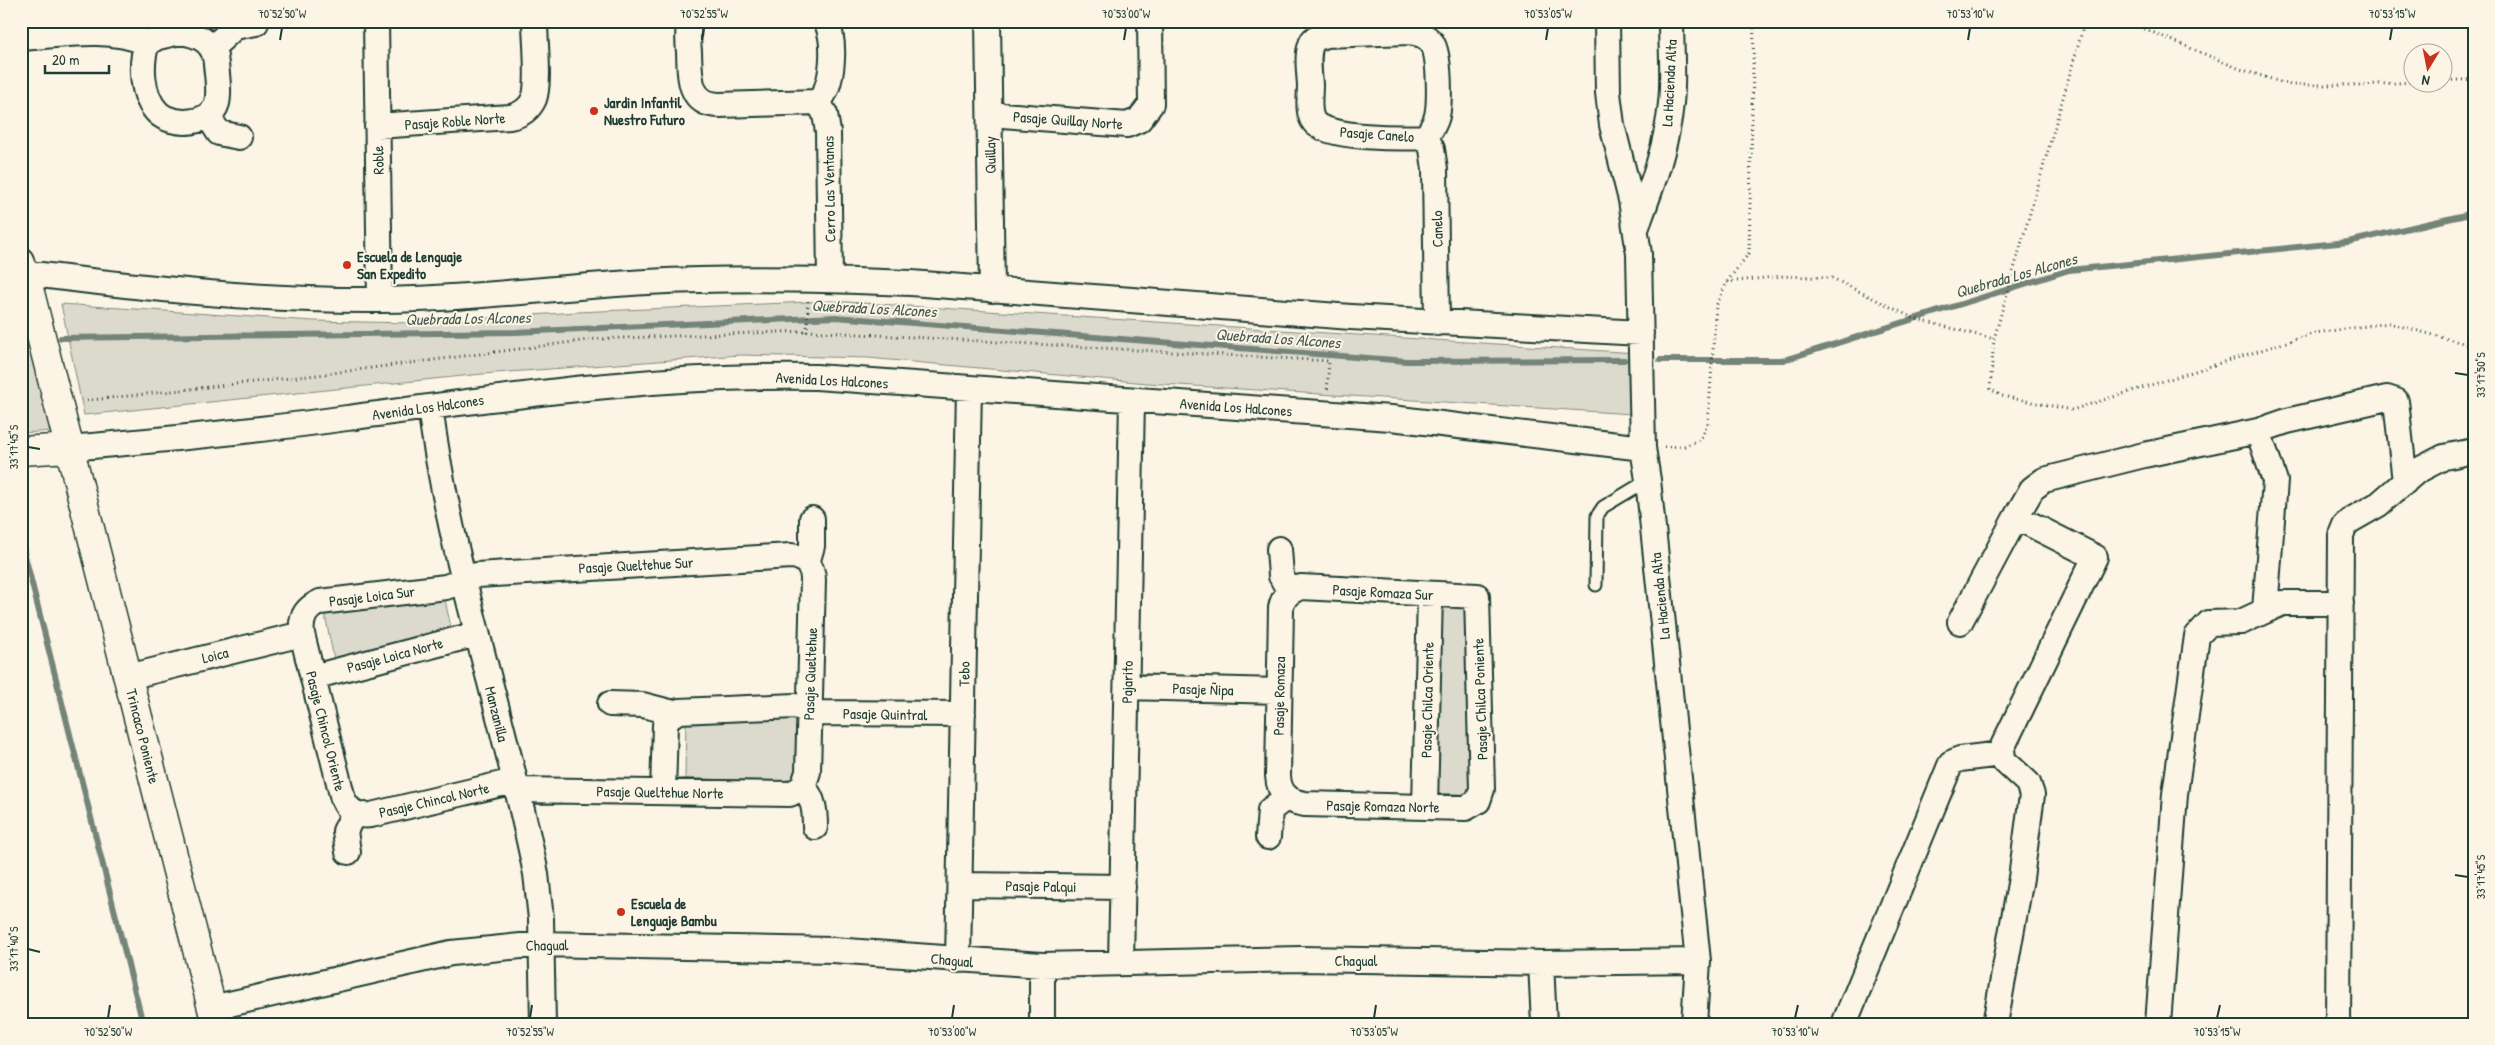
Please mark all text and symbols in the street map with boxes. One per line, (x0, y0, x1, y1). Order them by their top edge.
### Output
text: 70°52'50"W (258, 5, 307, 22)
text: 70°52'55"W (680, 5, 729, 22)
text: 70°53'00"W (1102, 5, 1151, 22)
text: 70°53'05"W (1524, 5, 1573, 22)
text: 70°53'10"W (1946, 5, 1994, 22)
text: 70°53'15"W (2369, 5, 2416, 22)
street label: La Hacienda Alta (1656, 39, 1682, 127)
scale bar (45, 42, 109, 74)
north arrow (2402, 42, 2452, 92)
text: 20 m (52, 49, 79, 70)
text: N (2420, 71, 2431, 91)
place label: Jardin Infantil Nuestro Futuro (604, 92, 685, 130)
marker: Jardin Infantil Nuestro Futuro (588, 105, 600, 117)
street label: Pasaje Quillay Norte (1012, 106, 1124, 134)
street label: Pasaje Roble Norte (404, 107, 506, 135)
street label: Pasaje Canelo (1339, 121, 1415, 147)
street label: Cerro Las Ventanas (818, 135, 840, 242)
street label: Quillay (979, 136, 1001, 174)
street label: Roble (367, 145, 389, 175)
street label: Canelo (1426, 210, 1448, 248)
place label: Escuela de Lenguaje San Expedito (357, 246, 462, 285)
water label: Quebrada Los Alcones (1953, 247, 2081, 303)
marker: Escuela de Lenguaje San Expedito (341, 259, 353, 271)
water label: Quebrada Los Alcones (811, 294, 939, 322)
water label: Quebrada Los Alcones (405, 306, 533, 330)
water label: Quebrada Los Alcones (1215, 323, 1343, 353)
text: 33°17'50"S (2472, 352, 2489, 398)
street label: Avenida Los Halcones (775, 367, 889, 393)
street label: Avenida Los Halcones (371, 389, 486, 425)
street label: Avenida Los Halcones (1179, 393, 1293, 421)
text: 33°17'45"S (5, 424, 22, 469)
street label: Pasaje Queltehue Sur (578, 551, 694, 578)
street label: La Hacienda Alta (1645, 551, 1675, 640)
street label: Pasaje Romaza Sur (1332, 579, 1434, 605)
street label: Pasaje Loica Sur (328, 580, 416, 612)
street label: Pasaje Queltehue (798, 627, 822, 721)
street label: Pasaje Loica Norte (345, 632, 445, 678)
street label: Pasaje Chilca Poniente (1467, 638, 1493, 760)
street label: Loica (200, 642, 231, 668)
street label: Pasaje Chilca Oriente (1415, 642, 1439, 758)
street label: Pasaje Romaza (1268, 656, 1290, 736)
street label: Pajarito (1116, 660, 1138, 704)
street label: Tebo (953, 661, 975, 687)
street label: Pasaje Chincol Oriente (301, 669, 351, 793)
street label: Pasaje Ñipa (1172, 677, 1234, 701)
street label: Manzanilla (480, 684, 514, 744)
street label: Trincaco Poniente (121, 686, 165, 786)
street label: Pasaje Quintral (843, 703, 927, 725)
street label: Pasaje Chincol Norte (377, 777, 491, 823)
street label: Pasaje Queltehue Norte (596, 780, 724, 804)
street label: Pasaje Romaza Norte (1326, 795, 1440, 817)
text: 33°17'45"S (2472, 854, 2489, 899)
street label: Pasaje Palqui (1005, 875, 1077, 897)
place label: Escuela de Lenguaje Bambu (631, 893, 718, 932)
marker: Escuela de Lenguaje Bambu (615, 906, 627, 918)
text: 33°17'40"S (5, 926, 22, 971)
street label: Chagual (525, 934, 569, 956)
street label: Chagual (930, 948, 974, 972)
street label: Chagual (1335, 950, 1377, 971)
text: 70°52'50"W (84, 1023, 133, 1040)
text: 70°52'55"W (506, 1023, 555, 1040)
text: 70°53'00"W (928, 1023, 977, 1040)
text: 70°53'05"W (1350, 1023, 1399, 1040)
text: 70°53'10"W (1771, 1023, 1819, 1040)
text: 70°53'15"W (2194, 1023, 2241, 1040)

